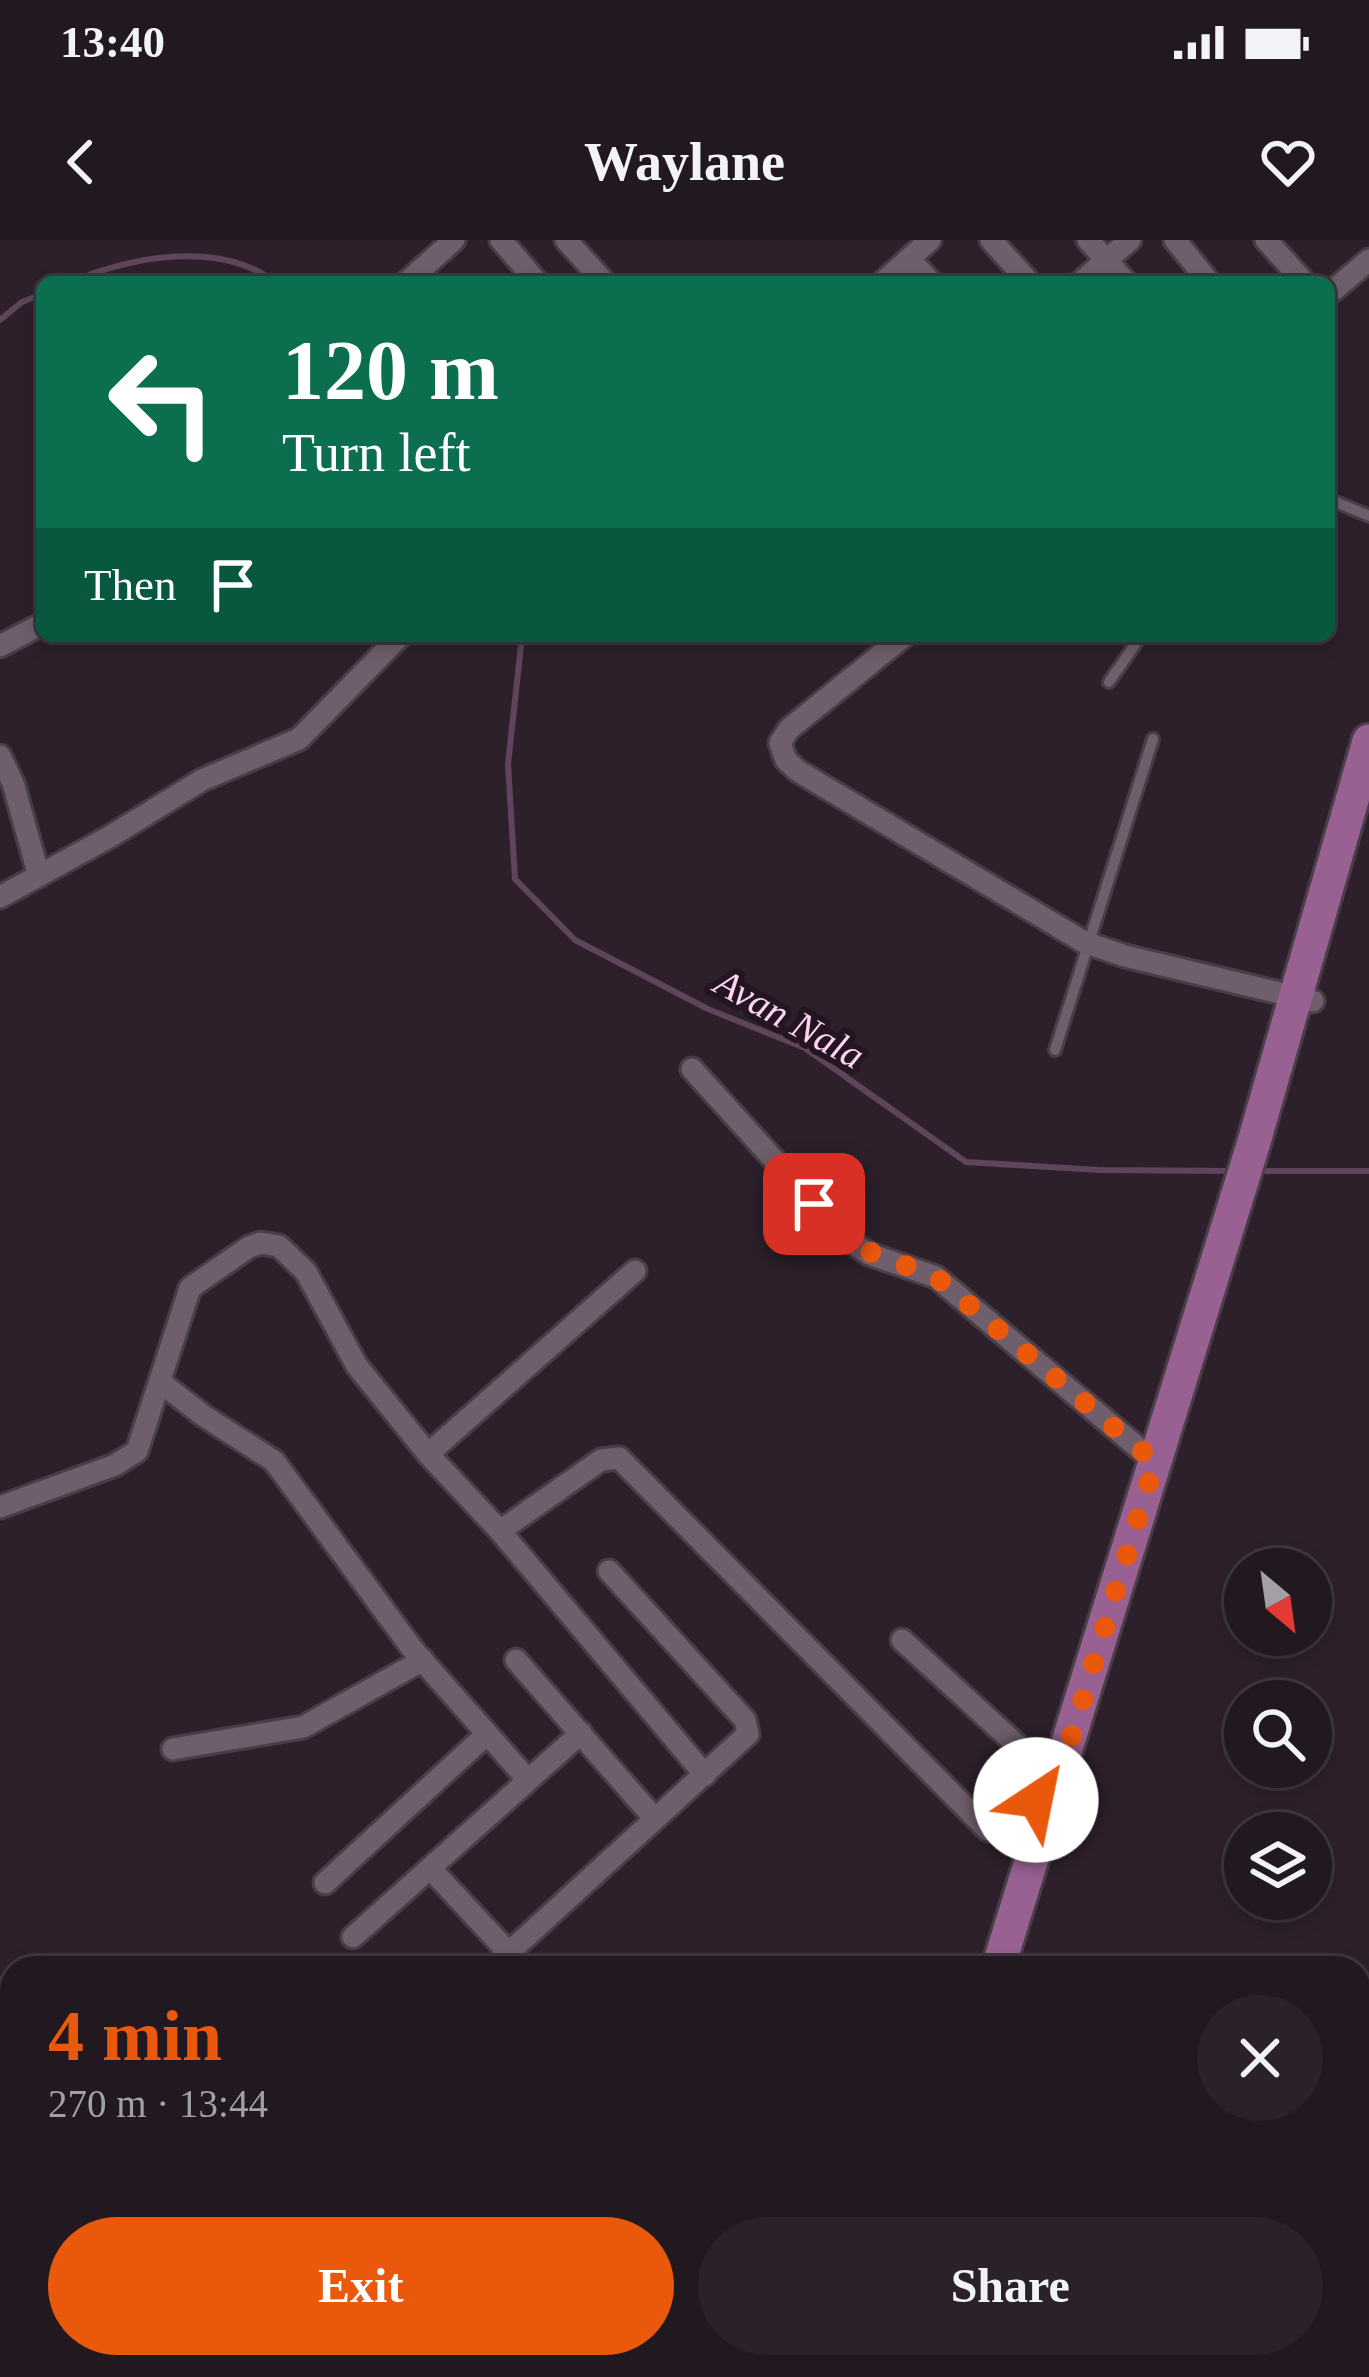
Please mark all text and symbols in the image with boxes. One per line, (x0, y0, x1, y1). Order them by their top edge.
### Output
text: 13:40 (60, 17, 165, 67)
icon: back (48, 129, 114, 195)
icon: heart (1255, 129, 1321, 195)
text: Waylane (584, 132, 785, 192)
icon: left (84, 324, 240, 480)
text: 120 m (282, 324, 499, 417)
text: Turn left (282, 423, 471, 483)
icon: arrive (200, 552, 266, 618)
text: Then (84, 560, 176, 610)
water label: Avan Nala (705, 959, 872, 1077)
pin (763, 1153, 865, 1255)
icon: arrive (781, 1171, 847, 1237)
north arrow (1224, 1548, 1332, 1656)
map controls (1224, 1548, 1332, 1920)
button: search (1224, 1680, 1332, 1788)
position arrow (973, 1737, 1099, 1863)
button: layers (1224, 1812, 1332, 1920)
button: close (1197, 1995, 1323, 2121)
text: 4 min (48, 1996, 222, 2076)
text: 270 m · 13:44 (48, 2082, 268, 2125)
button: Exit (48, 2217, 674, 2355)
button: Share (698, 2217, 1323, 2355)

